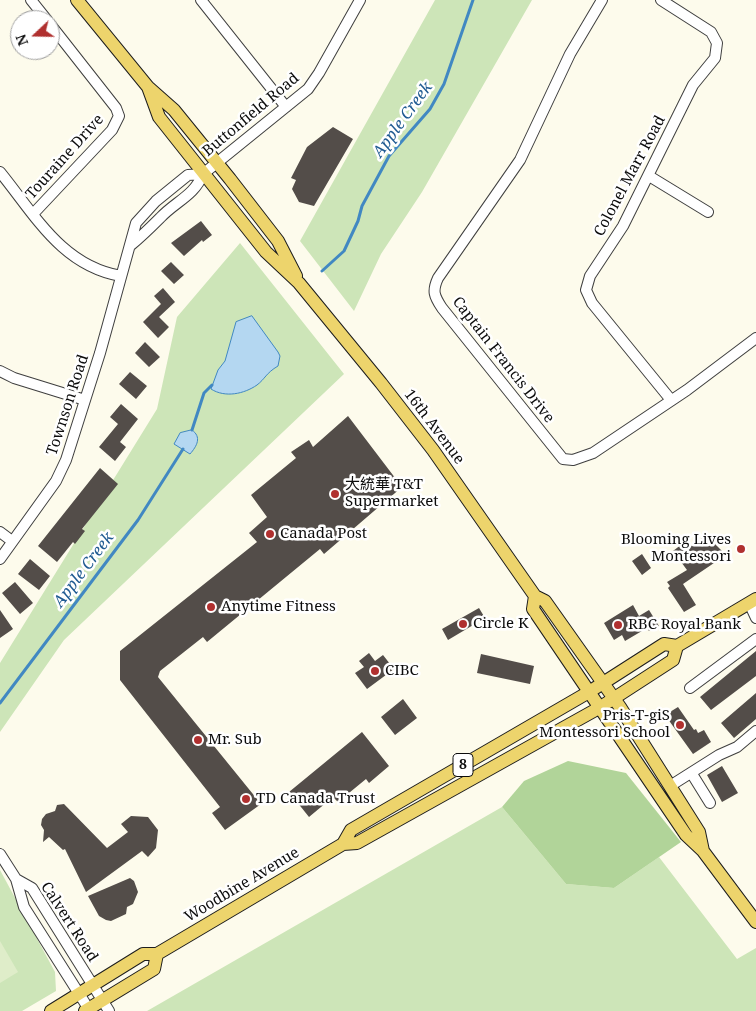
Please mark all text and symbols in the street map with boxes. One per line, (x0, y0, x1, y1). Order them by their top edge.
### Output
north arrow (10, 10, 60, 60)
text: N (11, 32, 32, 49)
street label: Buttonfield Road (199, 70, 303, 160)
water label: Apple Creek (369, 78, 437, 162)
street label: Touraine Drive (22, 111, 108, 203)
street label: Colonel Marr Road (591, 113, 669, 239)
street label: Captain Francis Drive (448, 293, 558, 427)
street label: Townson Road (43, 352, 93, 458)
street label: 16th Avenue (400, 386, 468, 468)
place label: 大統華 T&T Supermarket (345, 476, 438, 511)
marker: 大統華 T&T Supermarket (329, 488, 341, 500)
place label: Canada Post (280, 525, 367, 543)
marker: Canada Post (264, 528, 276, 540)
water label: Apple Creek (50, 529, 118, 611)
place label: Blooming Lives Montessori (621, 531, 731, 566)
marker: Blooming Lives Montessori (735, 543, 747, 555)
place label: Anytime Fitness (221, 598, 336, 616)
marker: Anytime Fitness (205, 601, 217, 613)
place label: Circle K (473, 615, 529, 633)
place label: RBC Royal Bank (628, 616, 741, 634)
marker: Circle K (457, 618, 469, 630)
marker: RBC Royal Bank (612, 619, 624, 631)
place label: CIBC (385, 662, 419, 680)
marker: CIBC (369, 665, 381, 677)
place label: Pris-T-giS Montessori School (539, 707, 670, 742)
marker: Pris-T-giS Montessori School (674, 719, 686, 731)
place label: Mr. Sub (208, 731, 262, 749)
marker: Mr. Sub (192, 734, 204, 746)
road number: 8 (453, 754, 473, 776)
place label: TD Canada Trust (256, 790, 375, 808)
marker: TD Canada Trust (240, 793, 252, 805)
street label: Woodbine Avenue (181, 844, 303, 926)
street label: Calvert Road (37, 879, 101, 965)

